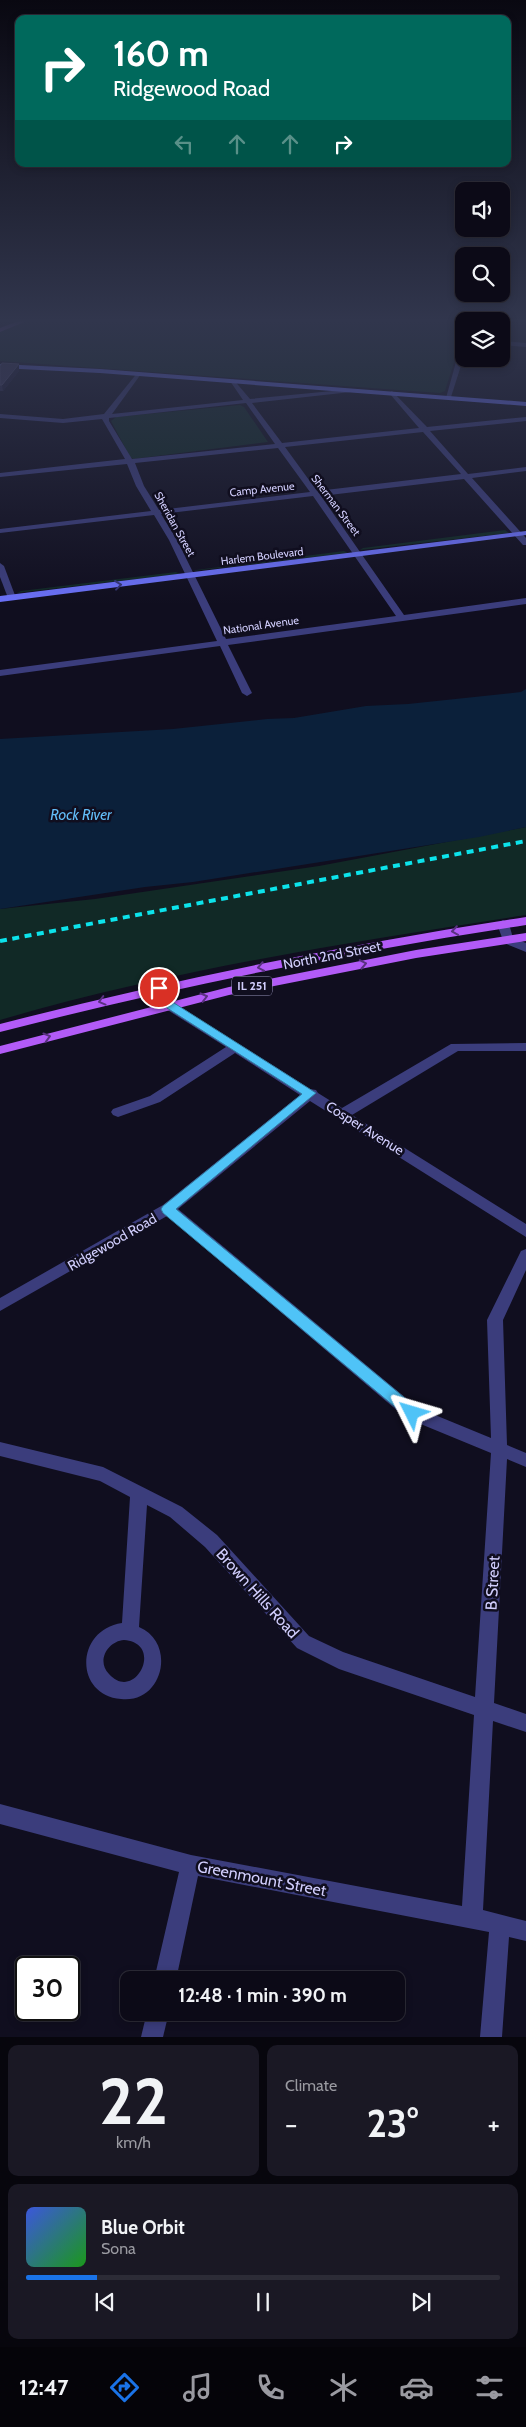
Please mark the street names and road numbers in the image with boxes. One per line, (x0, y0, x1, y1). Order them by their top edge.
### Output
street label: Sherman Street (308, 472, 364, 539)
street label: Camp Avenue (229, 479, 296, 499)
street label: Sheridan Street (151, 489, 199, 559)
street label: Harlem Boulevard (220, 544, 304, 568)
street label: National Avenue (222, 613, 300, 637)
street label: North 2nd Street (282, 937, 383, 973)
road number: IL 251 (232, 976, 272, 996)
street label: Cosper Avenue (323, 1097, 407, 1159)
street label: Ridgewood Road (64, 1209, 160, 1275)
street label: Brown Hills Road (212, 1545, 303, 1642)
street label: B Street (482, 1555, 503, 1611)
street label: Greenmount Street (196, 1857, 329, 1900)

